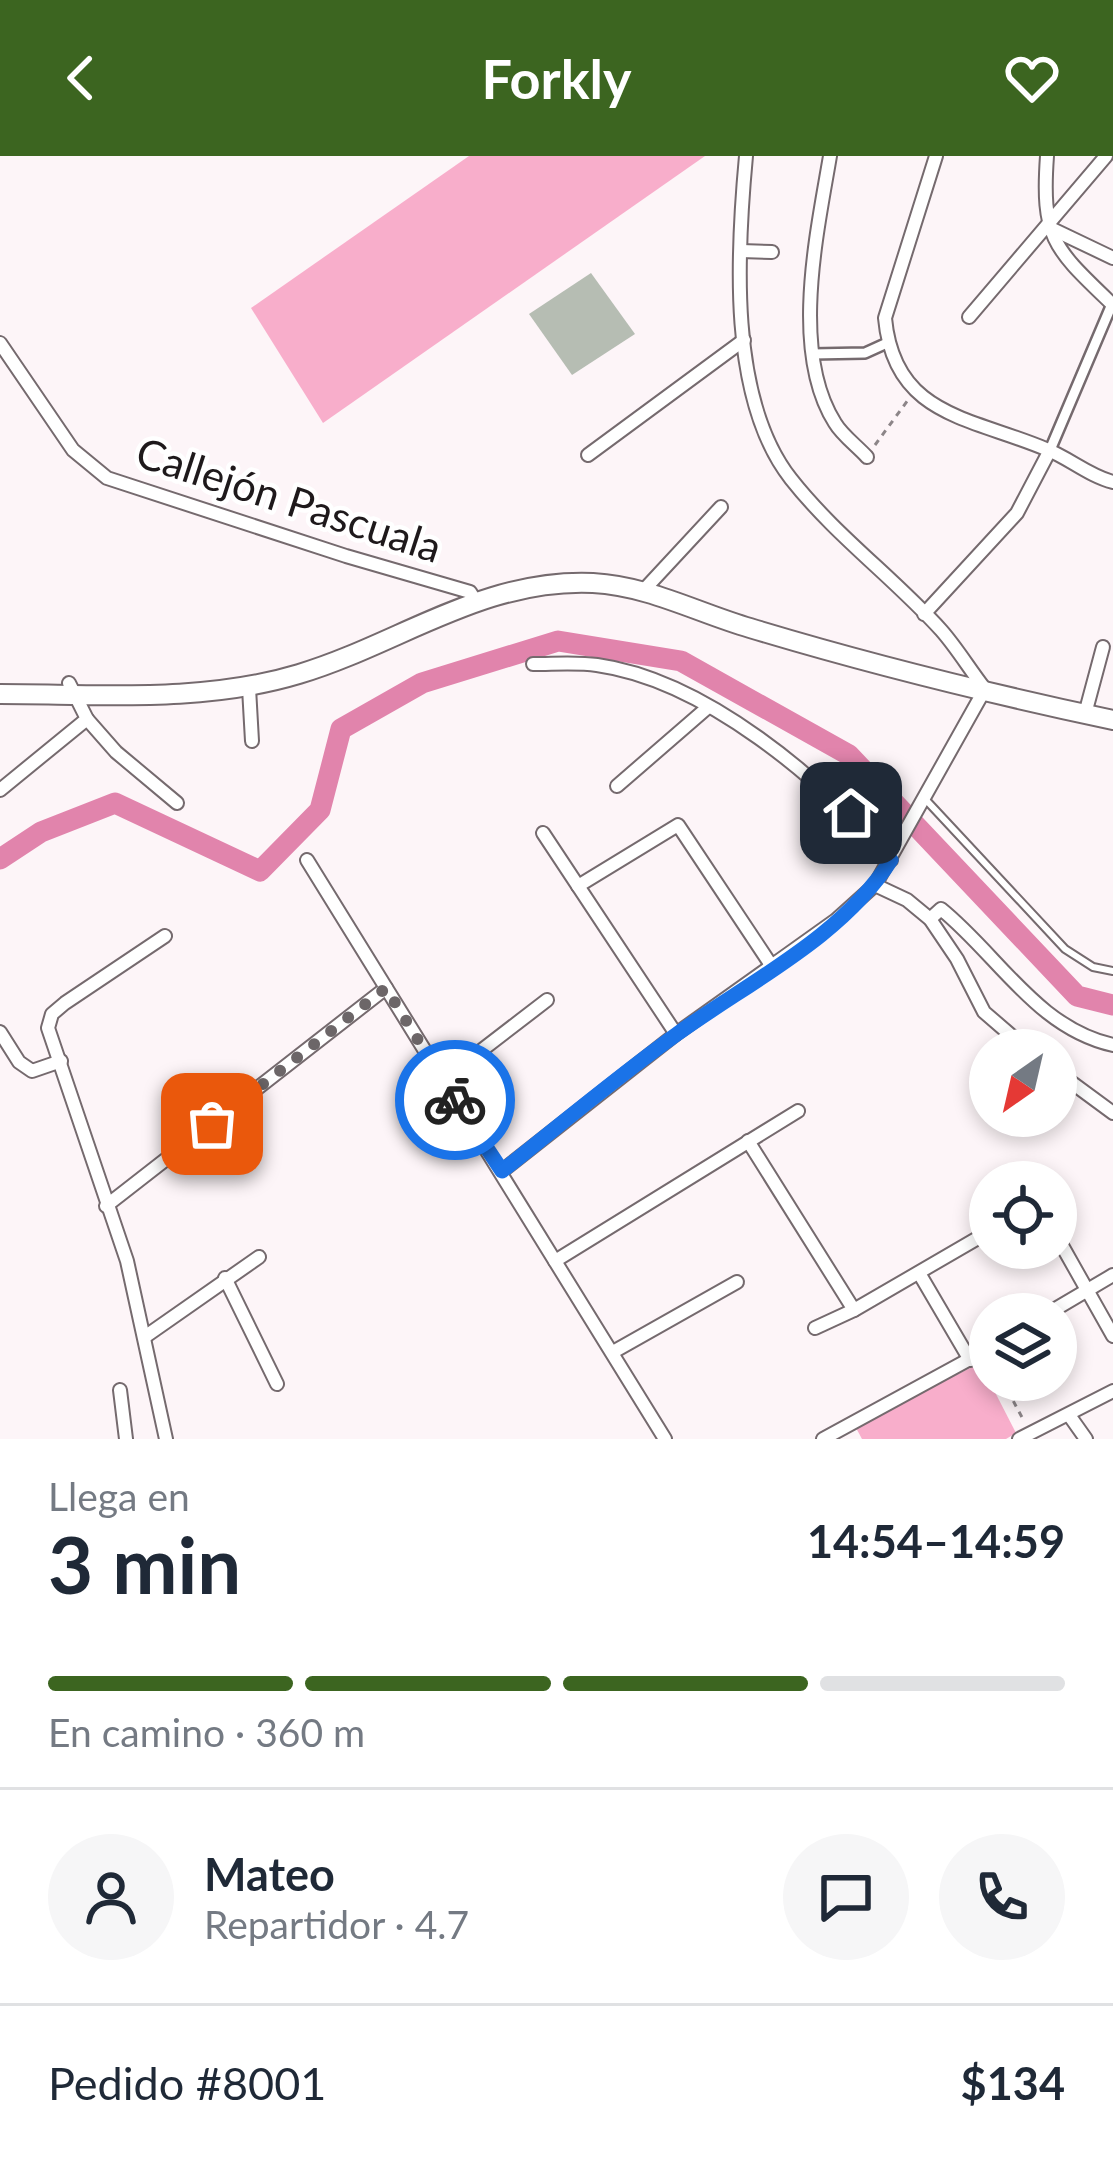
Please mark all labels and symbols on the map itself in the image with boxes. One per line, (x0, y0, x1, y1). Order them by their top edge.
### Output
street label: Callejón Pascuala (130, 426, 448, 572)
pin (800, 762, 902, 864)
north arrow (969, 1029, 1077, 1137)
courier (395, 1040, 515, 1160)
pin (161, 1073, 263, 1175)

